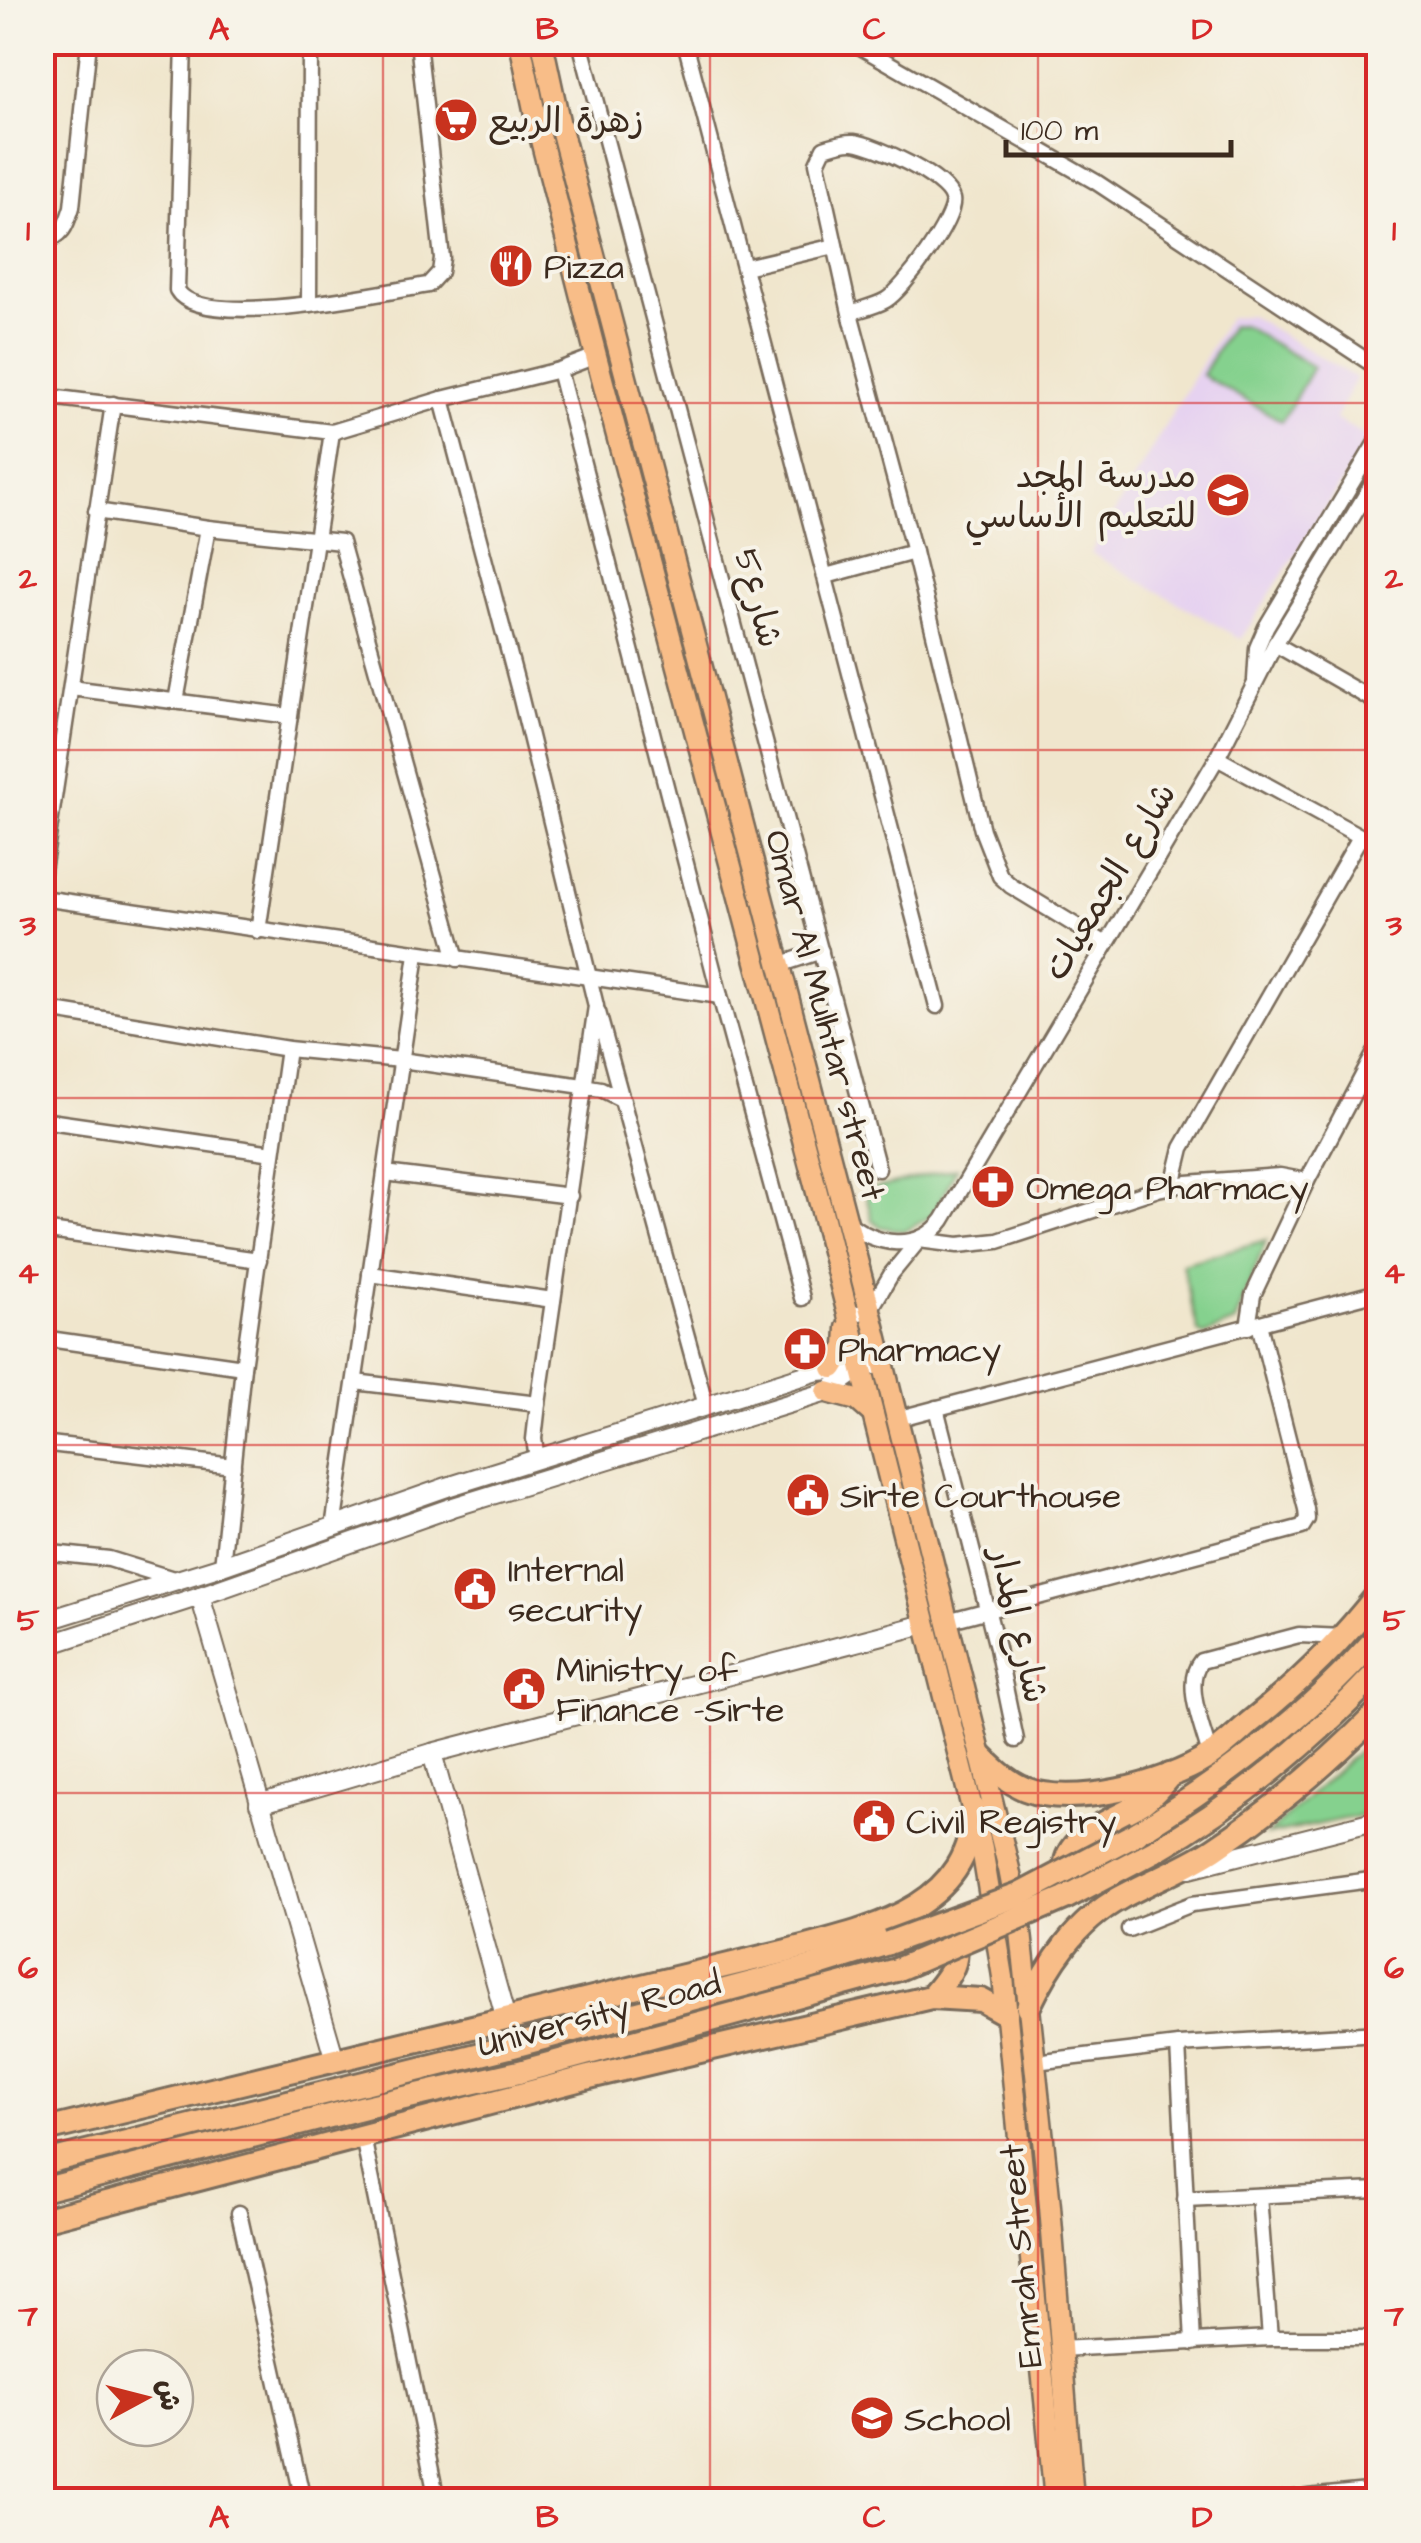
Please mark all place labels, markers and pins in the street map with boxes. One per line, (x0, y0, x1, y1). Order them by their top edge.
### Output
supermarket icon: زهرة الربيع (433, 97, 479, 143)
place label: زهرة الربيع (488, 97, 644, 146)
restaurant icon: Pizza (488, 243, 534, 289)
place label: Pizza (544, 243, 624, 292)
place label: مدرسة المجد للتعليم الأساسي (965, 452, 1196, 546)
school or university icon: مدرسة المجد للتعليم الأساسي (1205, 472, 1251, 518)
pharmacy icon: Omega Pharmacy (970, 1164, 1016, 1210)
place label: Omega Pharmacy (1026, 1164, 1309, 1215)
pharmacy icon: Pharmacy (782, 1326, 828, 1372)
place label: Pharmacy (838, 1326, 1001, 1376)
public building icon: Sirte Courthouse (785, 1472, 831, 1518)
place label: Sirte Courthouse (840, 1472, 1121, 1521)
place label: Internal security (508, 1546, 642, 1636)
public building icon: Internal security (452, 1566, 498, 1612)
place label: Ministry of Finance -Sirte (556, 1646, 785, 1735)
public building icon: Ministry of Finance -Sirte (501, 1666, 547, 1712)
public building icon: Civil Registry (851, 1798, 897, 1844)
place label: Civil Registry (906, 1798, 1117, 1849)
school or university icon: School (849, 2395, 895, 2441)
place label: School (904, 2395, 1011, 2444)

